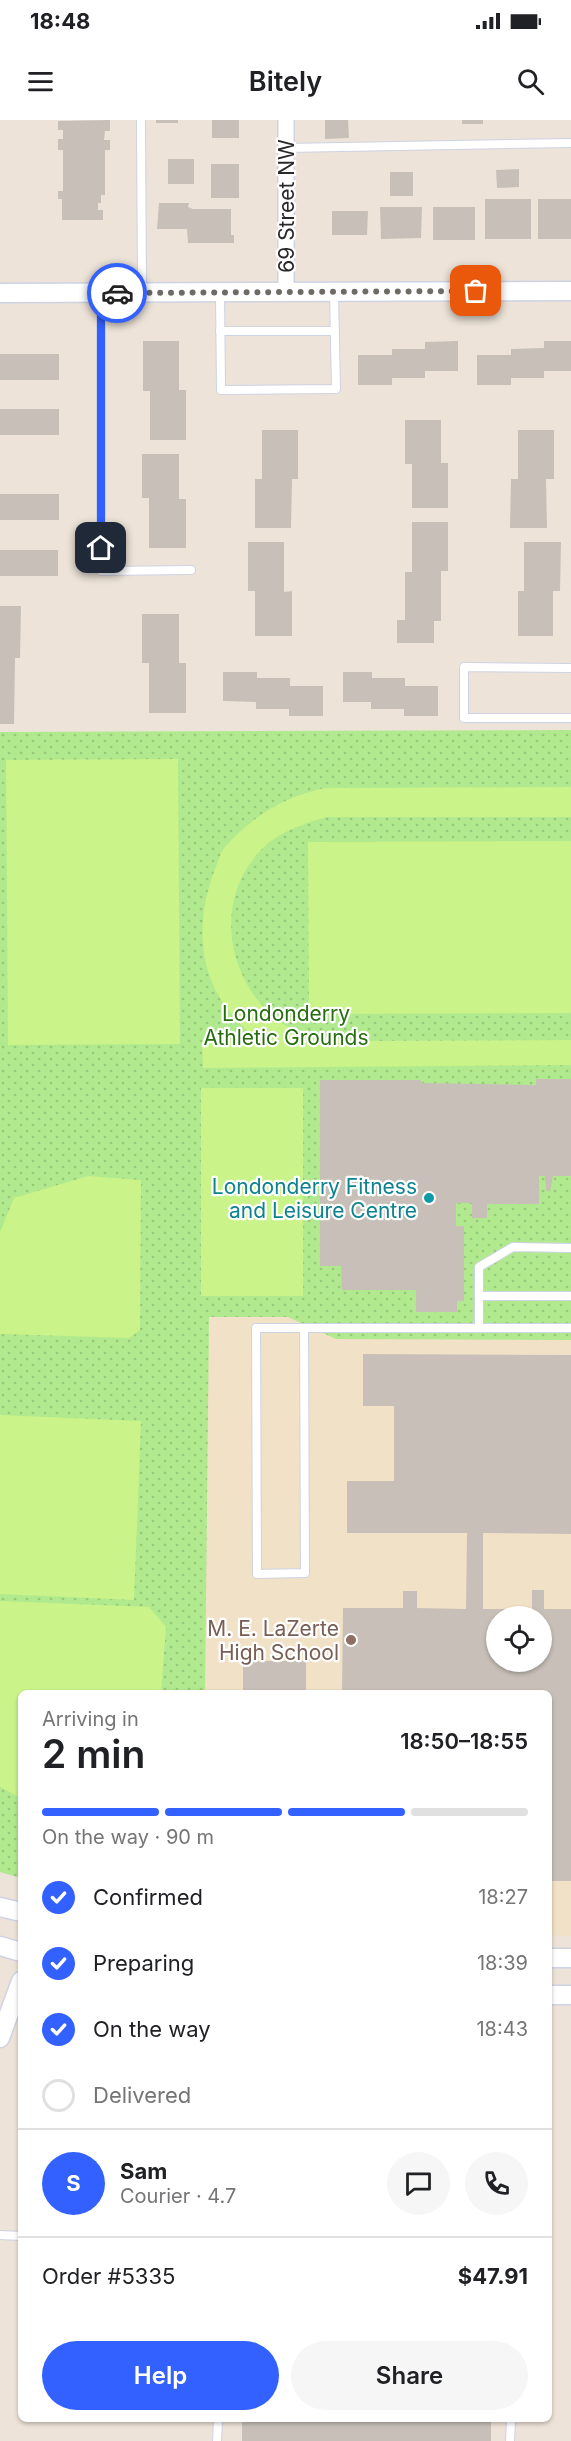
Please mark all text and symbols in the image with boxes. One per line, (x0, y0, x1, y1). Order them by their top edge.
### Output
text: 18:48 (30, 8, 90, 34)
icon: menu (24, 65, 57, 98)
text: Bitely (249, 65, 322, 98)
icon: search (514, 65, 547, 98)
street label: 69 Street NW (274, 139, 299, 273)
courier (87, 263, 147, 323)
pin (450, 265, 501, 316)
icon: bag (459, 274, 492, 307)
icon: car (101, 277, 134, 310)
pin (75, 522, 126, 573)
icon: home (84, 531, 117, 564)
park label: Londonderry Athletic Grounds (203, 1001, 369, 1050)
place label: Londonderry Fitness and Leisure Centre (212, 1174, 417, 1223)
marker: Londonderry Fitness and Leisure Centre (422, 1191, 436, 1205)
map controls (486, 1606, 552, 1672)
button: locate (486, 1606, 552, 1672)
place label: M. E. LaZerte High School (207, 1616, 339, 1665)
marker: M. E. LaZerte High School (344, 1633, 358, 1647)
text: Arriving in (42, 1707, 139, 1731)
text: 18:50–18:55 (400, 1728, 528, 1754)
text: 2 min (42, 1730, 145, 1777)
text: On the way · 90 m (42, 1825, 214, 1849)
icon: check (42, 1881, 75, 1914)
text: Confirmed (93, 1884, 203, 1910)
text: 18:27 (478, 1885, 528, 1909)
icon: check (42, 1947, 75, 1980)
text: Preparing (93, 1950, 194, 1976)
text: 18:39 (477, 1951, 528, 1975)
icon: check (42, 2013, 75, 2046)
text: On the way (93, 2016, 211, 2042)
text: 18:43 (476, 2017, 528, 2041)
text: Delivered (93, 2082, 191, 2108)
button: chat (387, 2152, 450, 2215)
button: phone (465, 2152, 528, 2215)
text: Sam (120, 2158, 167, 2184)
text: S (66, 2170, 81, 2196)
text: Courier · 4.7 (120, 2184, 236, 2208)
text: Order #5335 (42, 2263, 175, 2289)
text: $47.91 (458, 2263, 528, 2289)
button: Help (42, 2341, 279, 2410)
button: Share (291, 2341, 528, 2410)

